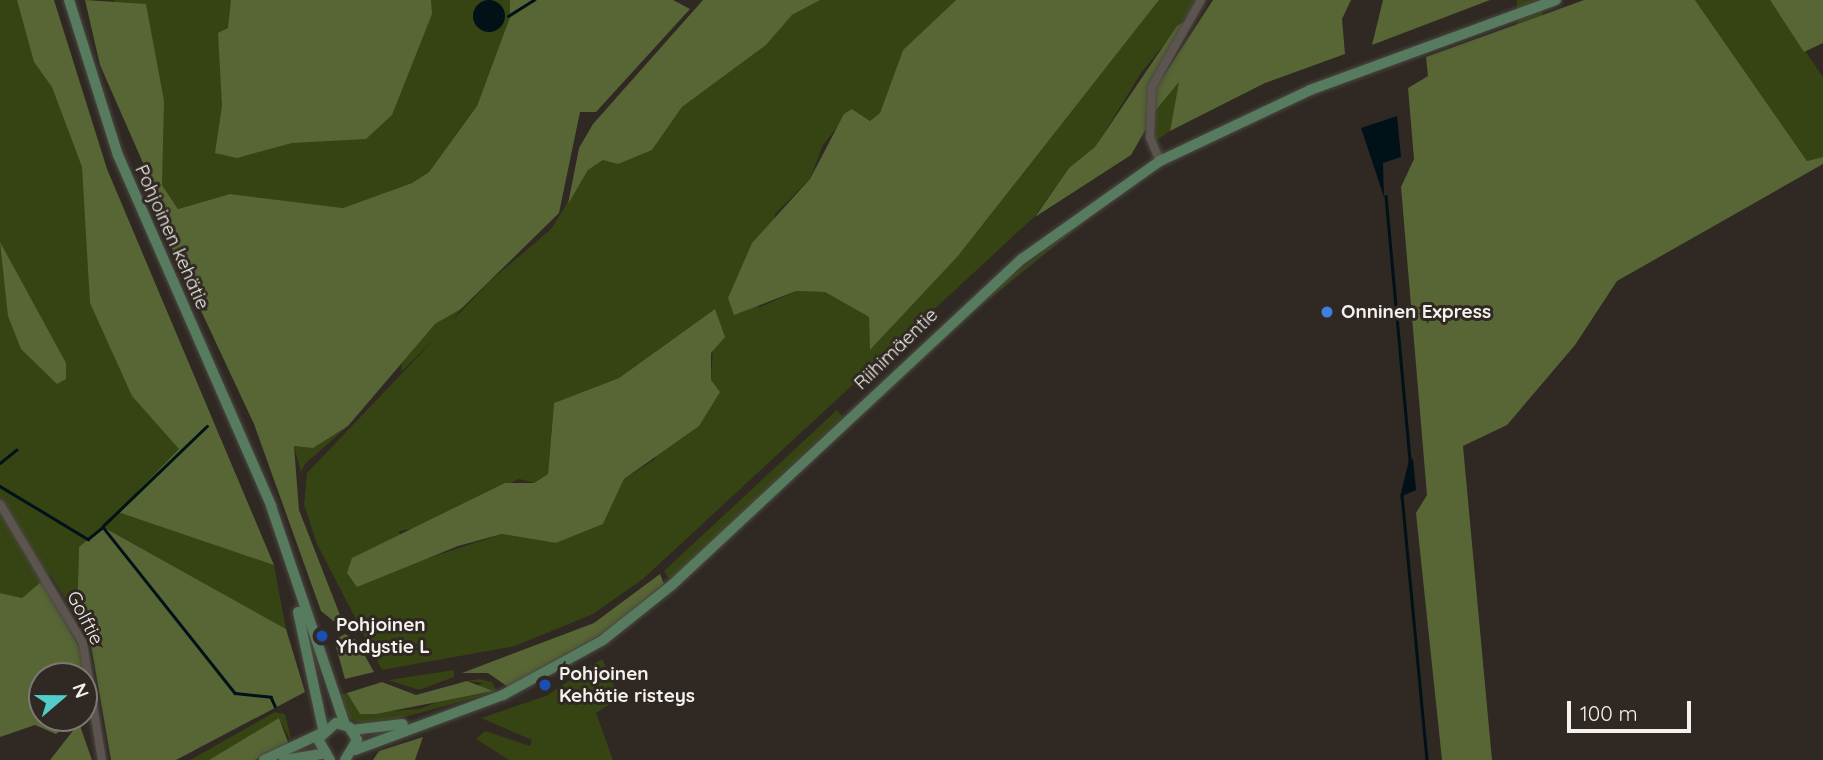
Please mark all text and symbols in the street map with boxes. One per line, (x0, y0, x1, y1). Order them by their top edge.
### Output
street label: Pohjoinen kehätie (130, 161, 214, 313)
place label: Onninen Express (1341, 301, 1491, 323)
street label: Riihimäentie (849, 303, 943, 395)
marker: Onninen Express (1319, 304, 1335, 320)
street label: Golftie (62, 587, 108, 649)
place label: Pohjoinen Yhdystie L (336, 614, 430, 658)
marker: Pohjoinen Yhdystie L (314, 628, 330, 644)
north arrow (28, 662, 98, 732)
place label: Pohjoinen Kehätie risteys (559, 663, 695, 707)
marker: Pohjoinen Kehätie risteys (537, 677, 553, 693)
text: N (67, 680, 95, 701)
scale bar (1571, 686, 1695, 730)
text: 100 m (1580, 700, 1638, 726)

